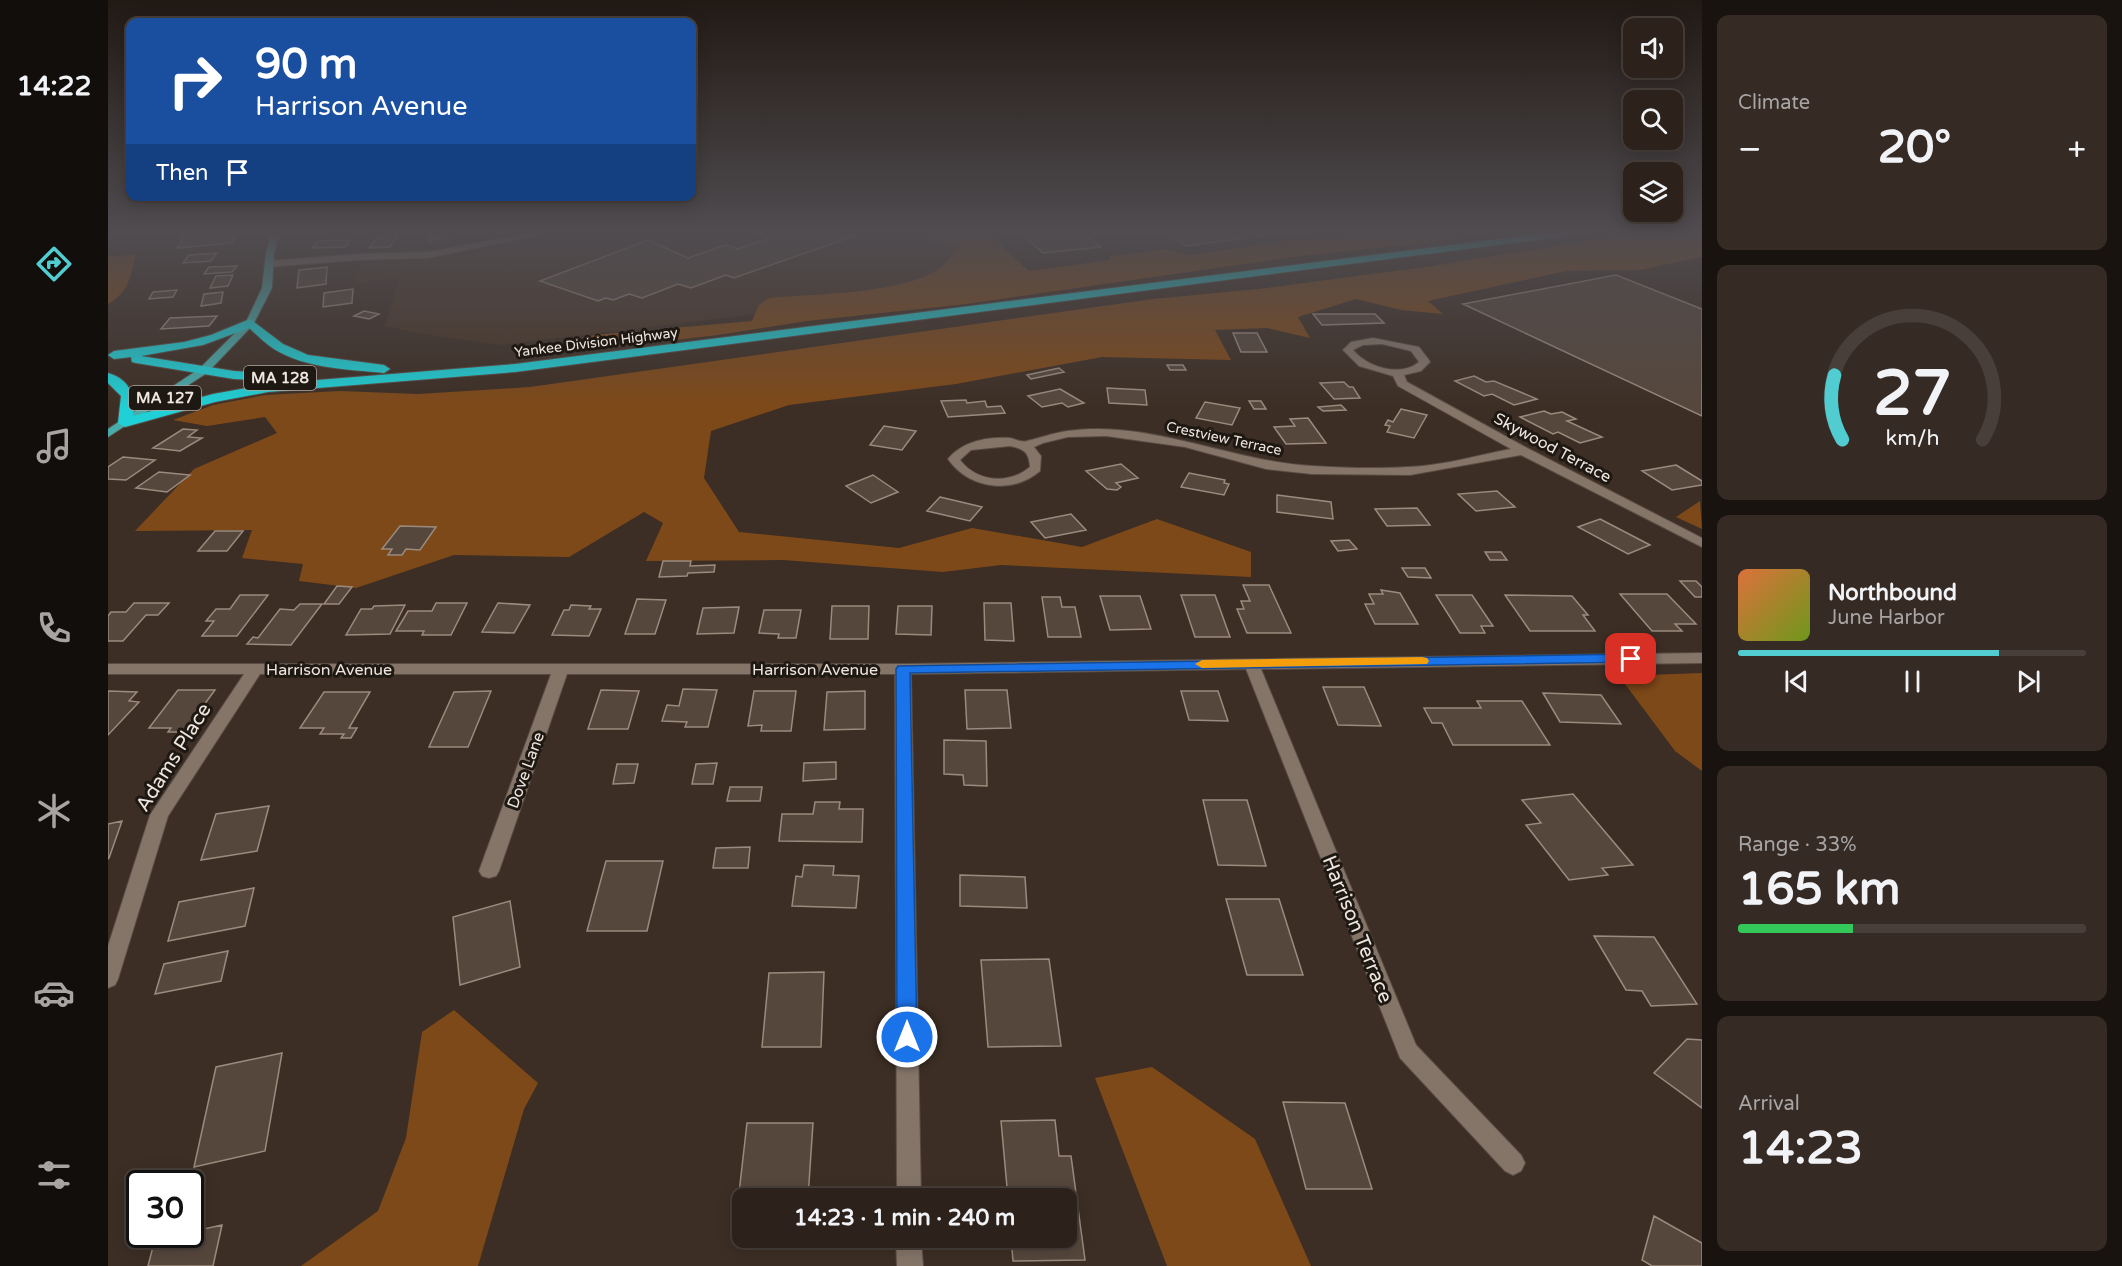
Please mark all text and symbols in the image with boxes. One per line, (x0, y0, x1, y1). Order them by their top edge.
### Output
map controls (1623, 18, 1683, 222)
button: sound (1623, 18, 1683, 78)
text: 90 m (255, 39, 357, 90)
icon: right (156, 42, 234, 120)
text: 14:22 (17, 70, 91, 103)
text: Harrison Avenue (255, 90, 467, 123)
button: search (1623, 90, 1683, 150)
text: Climate (1738, 91, 1810, 115)
text: 20° (1878, 121, 1951, 175)
text: − (1738, 130, 1762, 169)
text: + (2067, 130, 2086, 169)
icon: arrive (221, 156, 254, 189)
text: Then (156, 160, 209, 186)
button: layers (1623, 162, 1683, 222)
icon: directions (33, 243, 75, 285)
street label: Yankee Division Highway (514, 324, 679, 361)
text: 27 (1873, 357, 1951, 432)
road number: MA 128 (244, 366, 316, 390)
road number: MA 127 (129, 386, 201, 410)
street label: Skywood Terrace (1491, 409, 1615, 487)
street label: Crestview Terrace (1165, 418, 1283, 459)
icon: music (33, 425, 75, 467)
text: km/h (1885, 425, 1939, 451)
text: Northbound (1828, 580, 1957, 606)
text: June Harbor (1828, 606, 1945, 630)
icon: phone (33, 607, 75, 649)
pin (1605, 633, 1656, 684)
icon: arrive (1614, 642, 1647, 675)
street label: Harrison Avenue (266, 660, 392, 680)
street label: Harrison Avenue (752, 660, 878, 680)
icon: previous (1780, 665, 1813, 698)
icon: pause (1896, 665, 1929, 698)
icon: next (2012, 665, 2045, 698)
street label: Adams Place (131, 699, 217, 816)
street label: Dove Lane (503, 729, 549, 811)
icon: climate (33, 790, 75, 832)
text: Range · 33% (1738, 833, 1857, 857)
street label: Harrison Terrace (1317, 852, 1398, 1006)
text: 165 km (1738, 863, 1900, 917)
icon: car (33, 972, 75, 1014)
position arrow (875, 1005, 939, 1069)
text: Arrival (1738, 1092, 1800, 1116)
text: 14:23 (1738, 1122, 1863, 1176)
icon: filters (33, 1154, 75, 1196)
speed limit sign: 30 (126, 1170, 204, 1248)
text: 14:23 · 1 min · 240 m (794, 1205, 1015, 1231)

